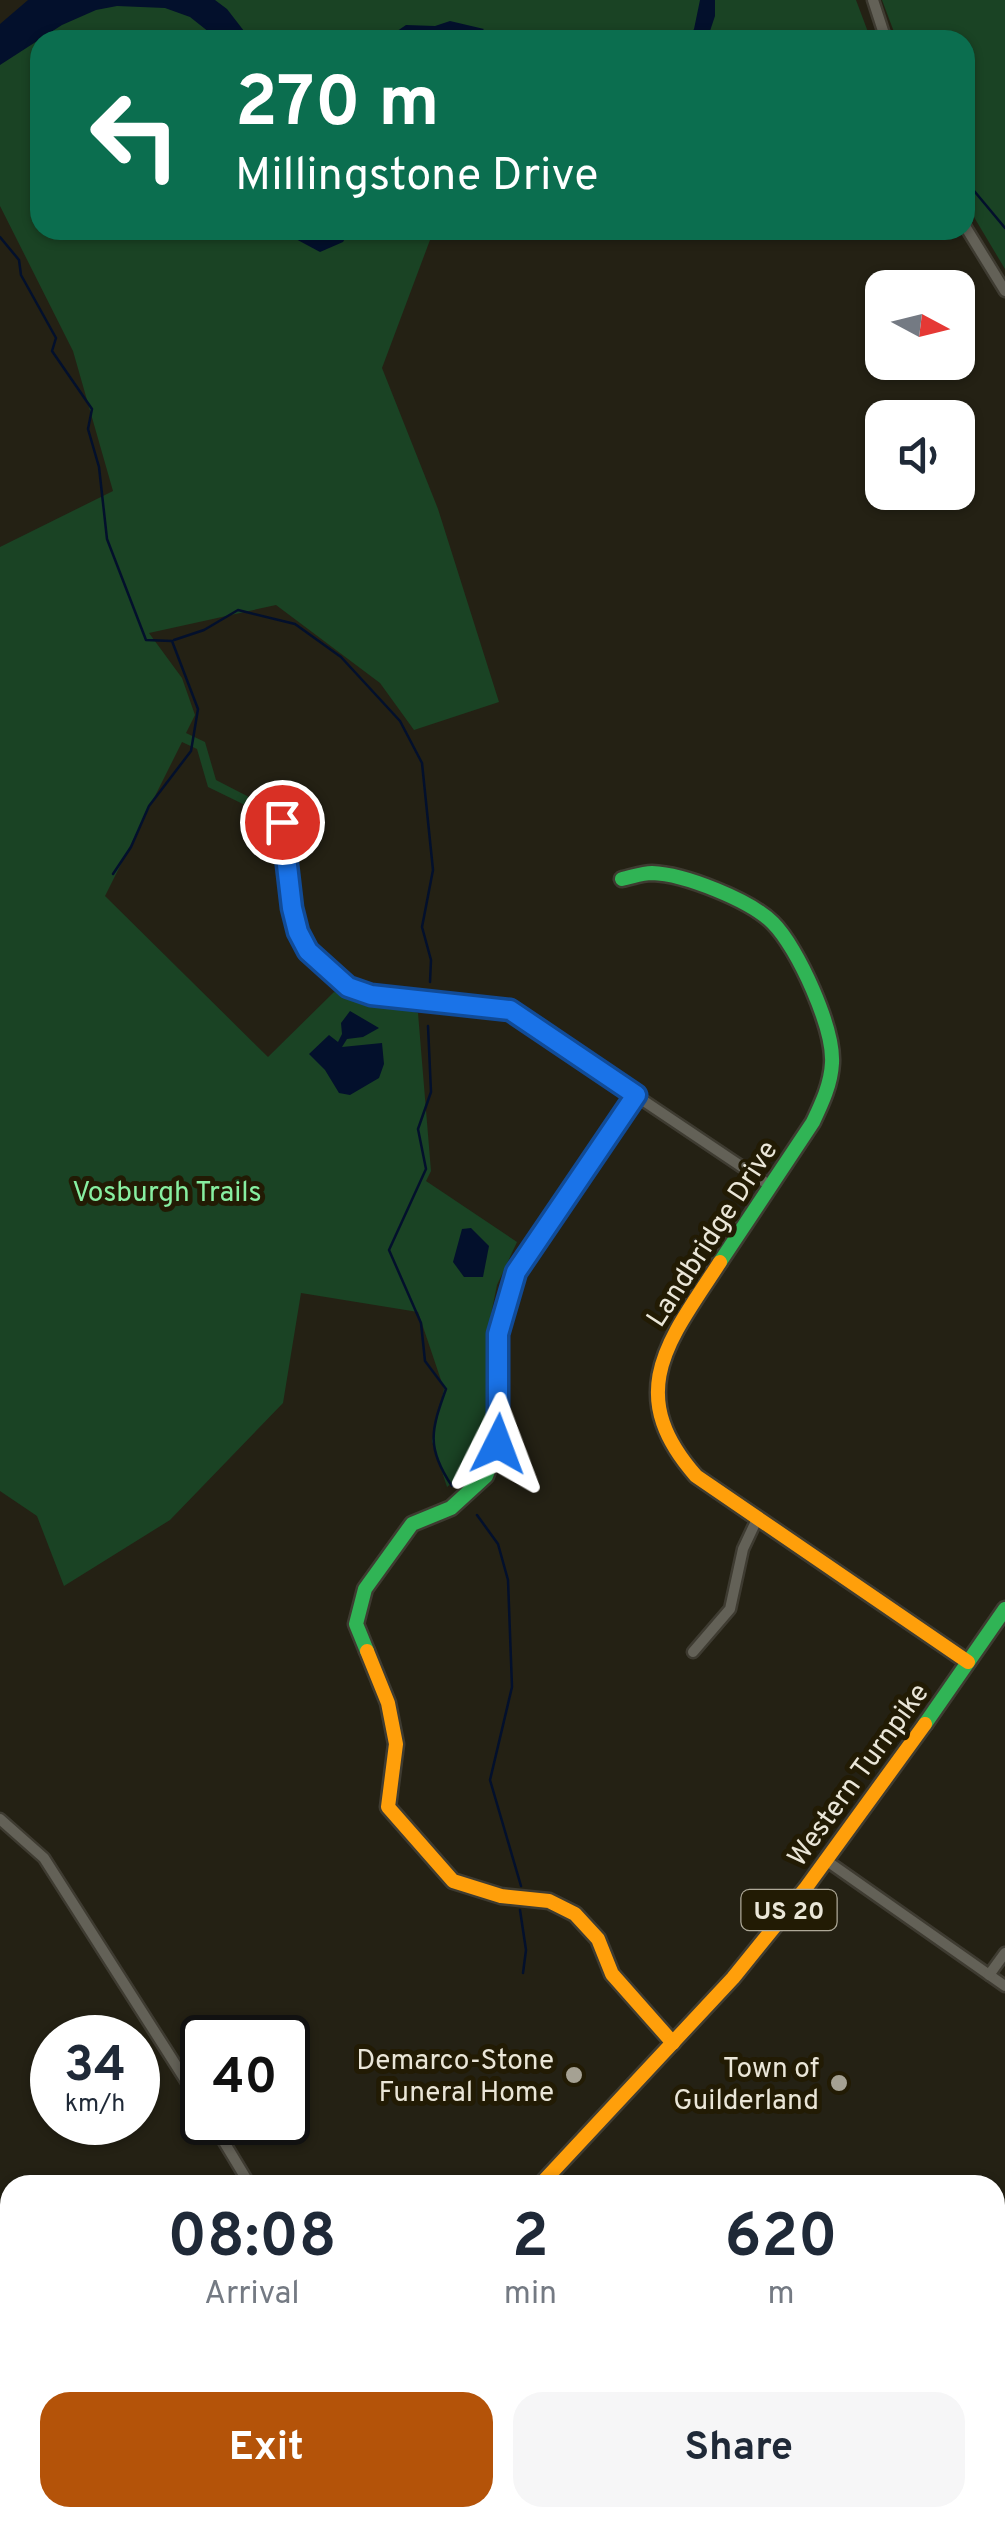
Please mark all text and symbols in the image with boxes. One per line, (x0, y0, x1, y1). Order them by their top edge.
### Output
text: 270 m (235, 62, 440, 151)
icon: left (70, 70, 200, 200)
text: Millingstone Drive (235, 149, 598, 206)
north arrow (865, 270, 975, 380)
map controls (865, 270, 975, 510)
button: sound (865, 400, 975, 510)
pin (240, 780, 325, 865)
icon: arrive (255, 795, 310, 850)
street label: Landbridge Drive (640, 1134, 787, 1335)
park label: Vosburgh Trails (72, 1176, 262, 1212)
position arrow (446, 1392, 550, 1496)
street label: Western Turnpike (781, 1677, 938, 1875)
road number: US 20 (742, 1890, 836, 1930)
speed limit sign: 40 (180, 2015, 310, 2145)
text: 34 (64, 2036, 126, 2099)
place label: Demarco-Stone Funeral Home (356, 2044, 554, 2112)
place label: Town of Guilderland (673, 2052, 819, 2120)
marker: Demarco-Stone Funeral Home (563, 2064, 585, 2086)
marker: Town of Guilderland (828, 2072, 850, 2094)
text: km/h (65, 2089, 125, 2121)
text: 08:08 (167, 2202, 336, 2278)
text: 2 (512, 2202, 549, 2278)
text: 620 (725, 2202, 838, 2278)
text: Arrival (204, 2275, 300, 2315)
text: min (504, 2275, 557, 2315)
text: m (767, 2275, 795, 2315)
button: Exit (40, 2392, 493, 2507)
button: Share (513, 2392, 965, 2507)

